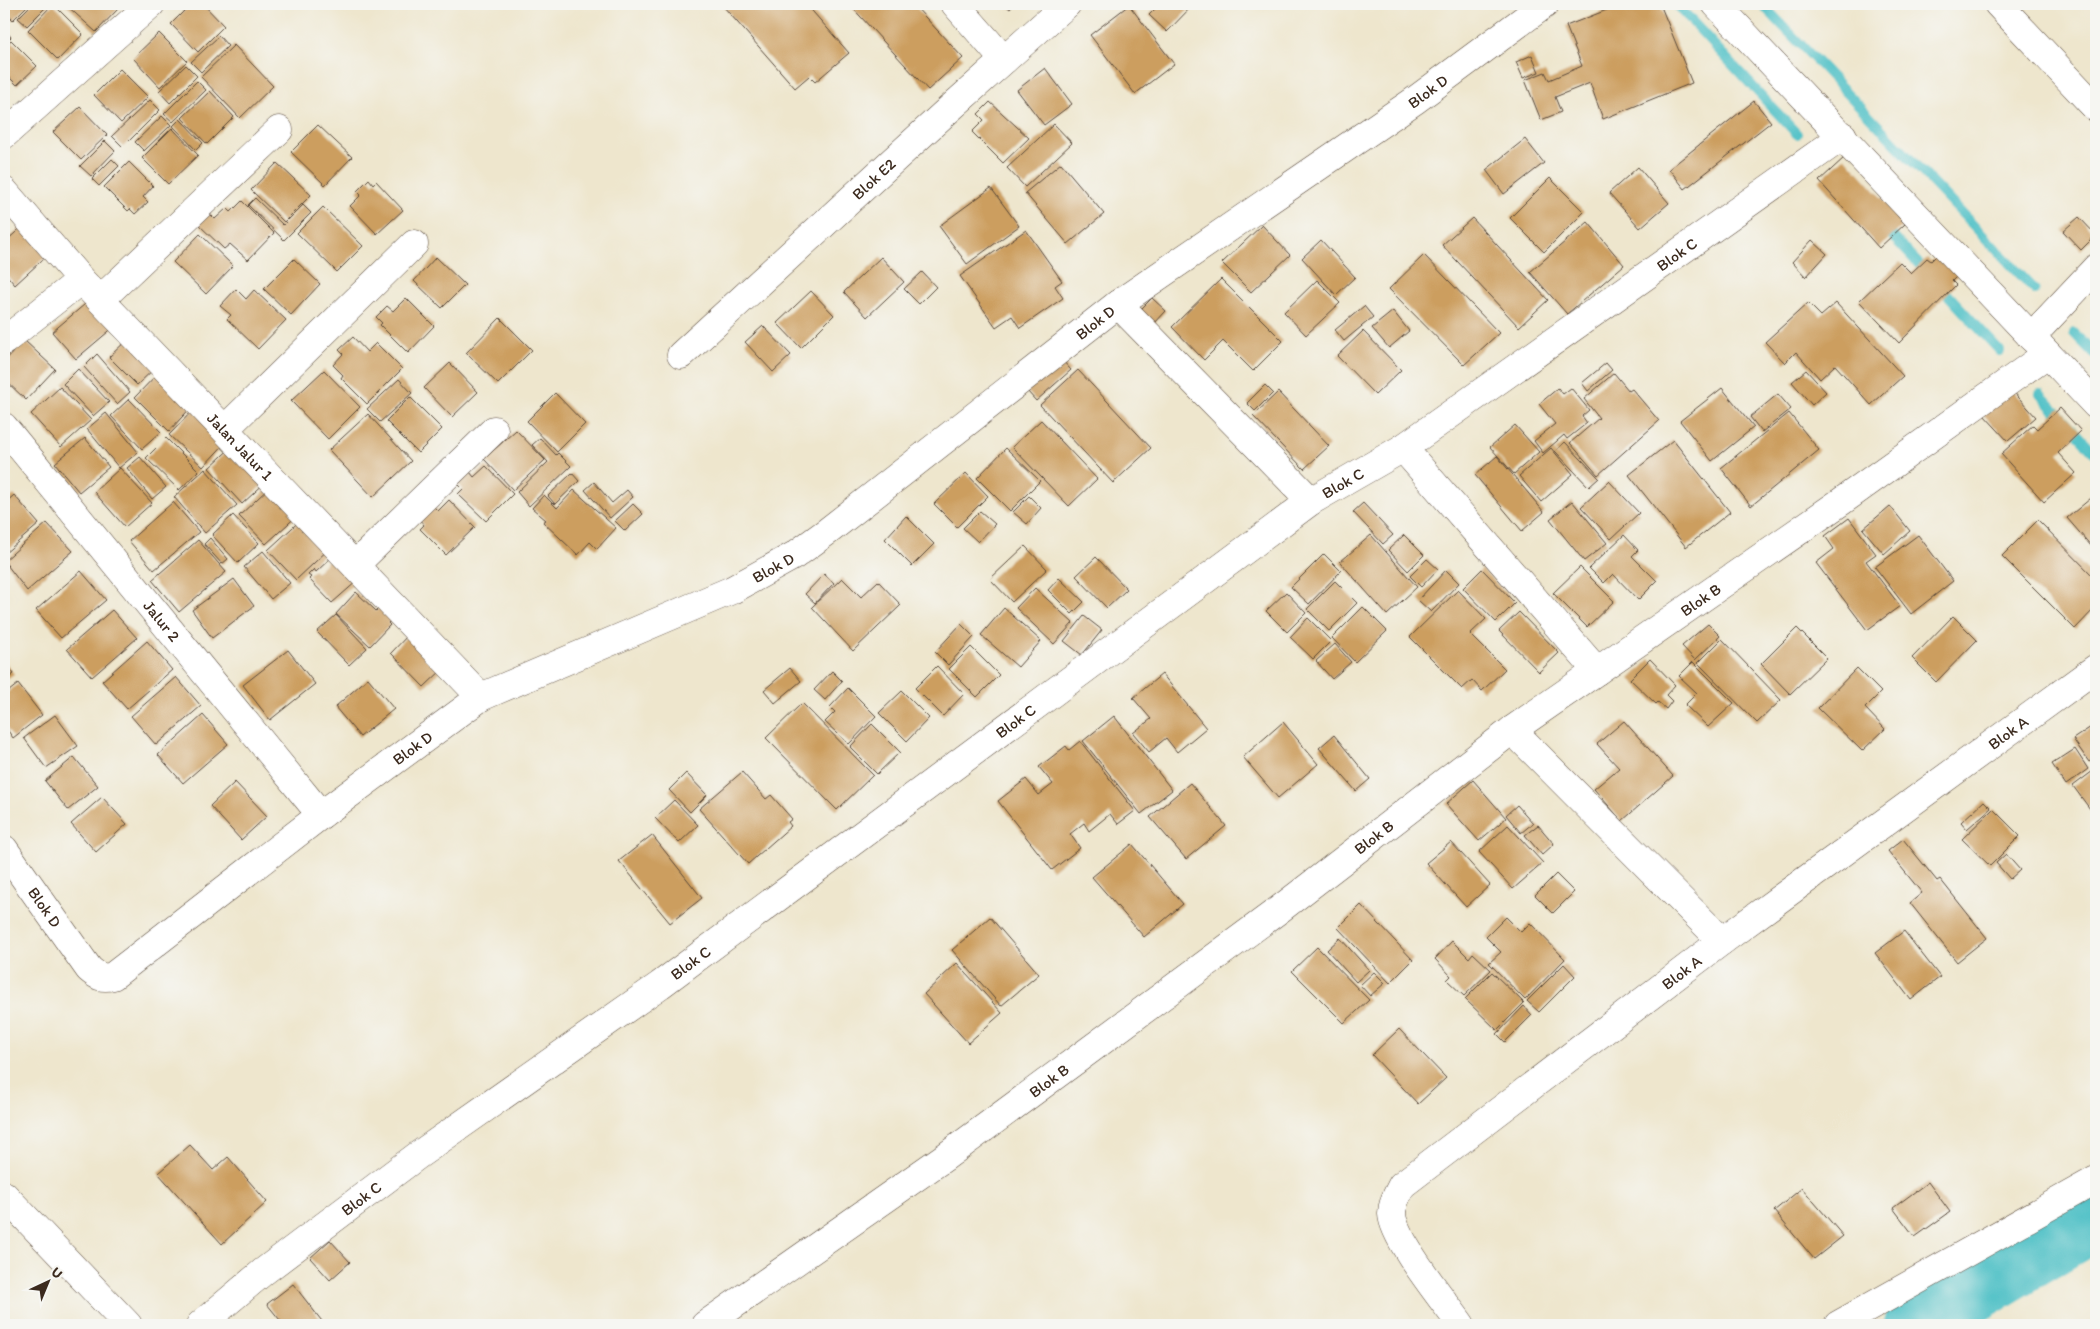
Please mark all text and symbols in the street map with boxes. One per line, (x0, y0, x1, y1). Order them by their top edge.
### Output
street label: Blok D (1404, 70, 1451, 112)
street label: Blok E2 (848, 154, 899, 203)
street label: Blok C (1653, 233, 1700, 275)
street label: Blok D (1071, 301, 1118, 343)
street label: Jalan Jalur 1 (204, 408, 278, 485)
street label: Blok C (1318, 463, 1367, 502)
street label: Blok D (749, 548, 797, 586)
street label: Blok B (1676, 579, 1724, 620)
street label: Jalur 2 (140, 596, 185, 645)
street label: Blok C (992, 700, 1039, 742)
street label: Blok A (1984, 711, 2032, 753)
street label: Blok D (389, 727, 436, 769)
street label: Blok B (1350, 816, 1397, 858)
street label: Blok D (24, 883, 66, 931)
street label: Blok C (666, 941, 714, 984)
street label: Blok A (1658, 951, 1705, 993)
street label: Blok B (1025, 1059, 1072, 1101)
street label: Blok C (337, 1177, 385, 1219)
north arrow (22, 1256, 72, 1306)
text: U (47, 1264, 66, 1282)

